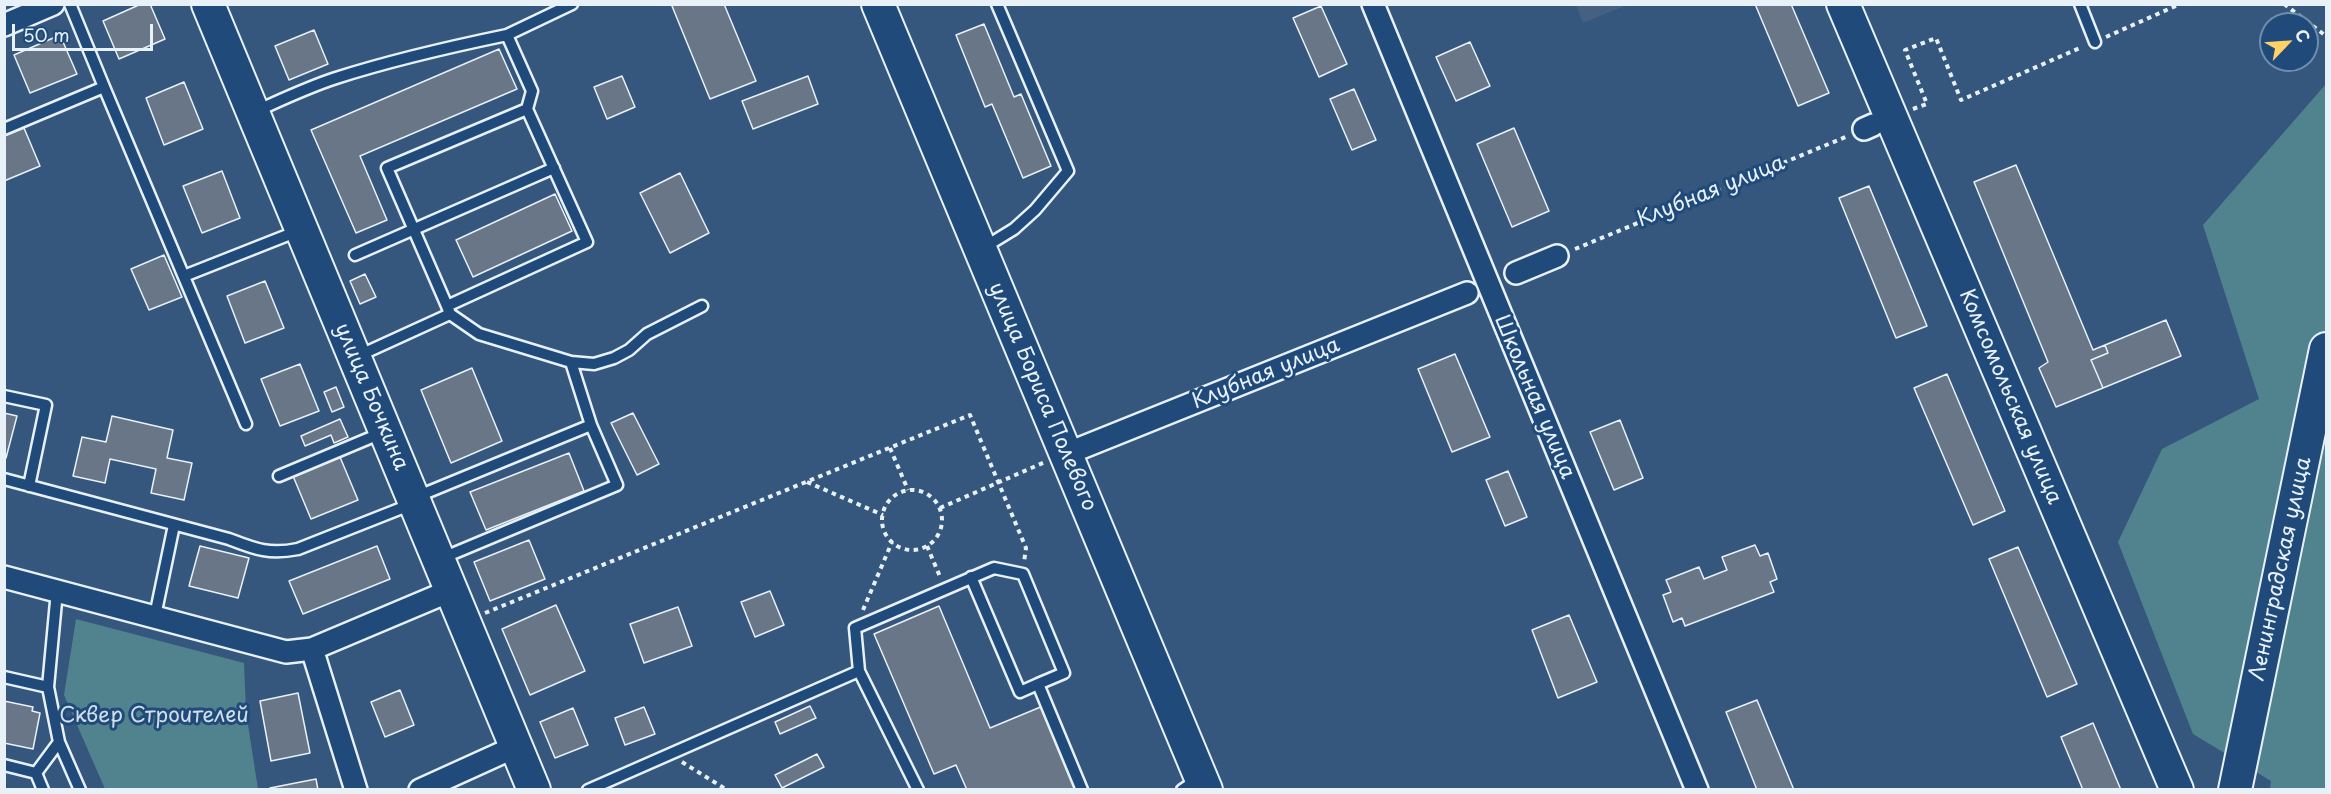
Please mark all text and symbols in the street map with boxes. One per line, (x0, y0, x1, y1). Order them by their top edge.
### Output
scale bar (15, 12, 156, 50)
north arrow (2259, 12, 2319, 72)
text: 50 m (23, 21, 70, 48)
text: С (2290, 25, 2317, 46)
street label: Клубная улица (1633, 151, 1789, 233)
street label: улица Бориса Полевого (982, 279, 1102, 515)
street label: Комсомольская улица (1953, 286, 2067, 508)
street label: Школьная улица (1488, 311, 1580, 483)
street label: улица Бочкина (329, 320, 413, 474)
street label: Клубная улица (1188, 333, 1344, 415)
street label: Ленинградская улица (2245, 455, 2317, 683)
park label: Сквер Строителей (59, 703, 249, 729)

